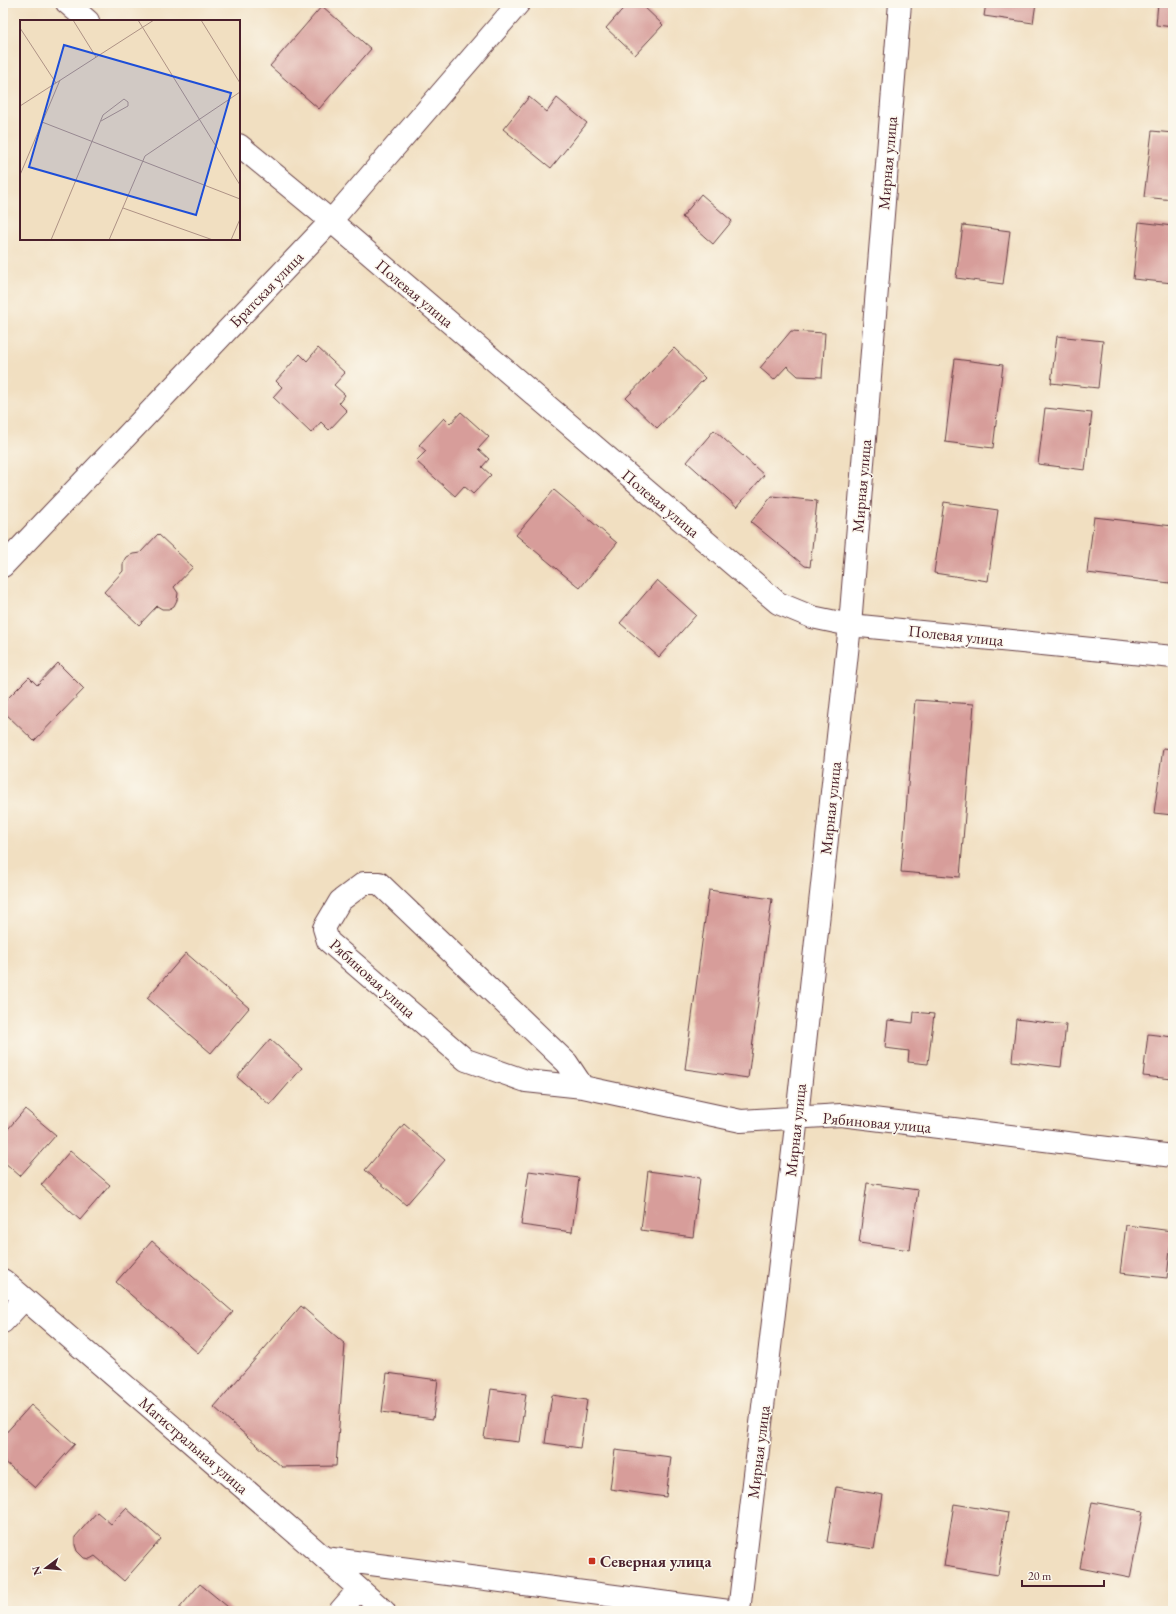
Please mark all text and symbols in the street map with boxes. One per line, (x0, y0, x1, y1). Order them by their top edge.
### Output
inset map (20, 20, 240, 240)
street label: Мирная улица (873, 115, 902, 211)
street label: Братская улица (225, 246, 308, 332)
street label: Полевая улица (371, 255, 459, 333)
street label: Мирная улица (847, 438, 876, 534)
street label: Полевая улица (617, 465, 705, 543)
street label: Полевая улица (907, 620, 1005, 651)
street label: Мирная улица (815, 760, 846, 856)
street label: Рябиновая улица (325, 934, 421, 1023)
street label: Мирная улица (780, 1082, 811, 1178)
street label: Рябиновая улица (822, 1107, 933, 1138)
street label: Магистральная улица (135, 1392, 253, 1499)
street label: Мирная улица (742, 1404, 775, 1500)
north arrow (26, 1548, 66, 1588)
place label: Северная улица (600, 1551, 712, 1572)
marker: Северная улица (587, 1556, 597, 1566)
scale bar (1022, 1562, 1104, 1588)
text: N (28, 1564, 44, 1577)
text: 20 m (1028, 1568, 1052, 1584)

